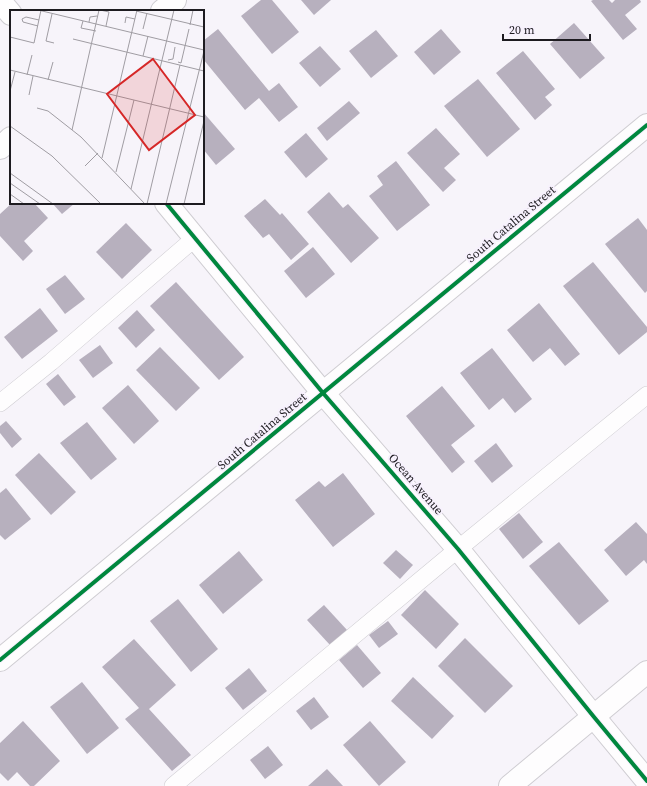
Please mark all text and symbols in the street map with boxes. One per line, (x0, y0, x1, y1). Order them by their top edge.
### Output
inset map (10, 10, 204, 204)
scale bar (503, 16, 590, 42)
text: 20 m (509, 22, 535, 38)
street label: South Catalina Street (463, 182, 559, 266)
street label: South Catalina Street (214, 389, 310, 473)
street label: Ocean Avenue (385, 450, 447, 518)

